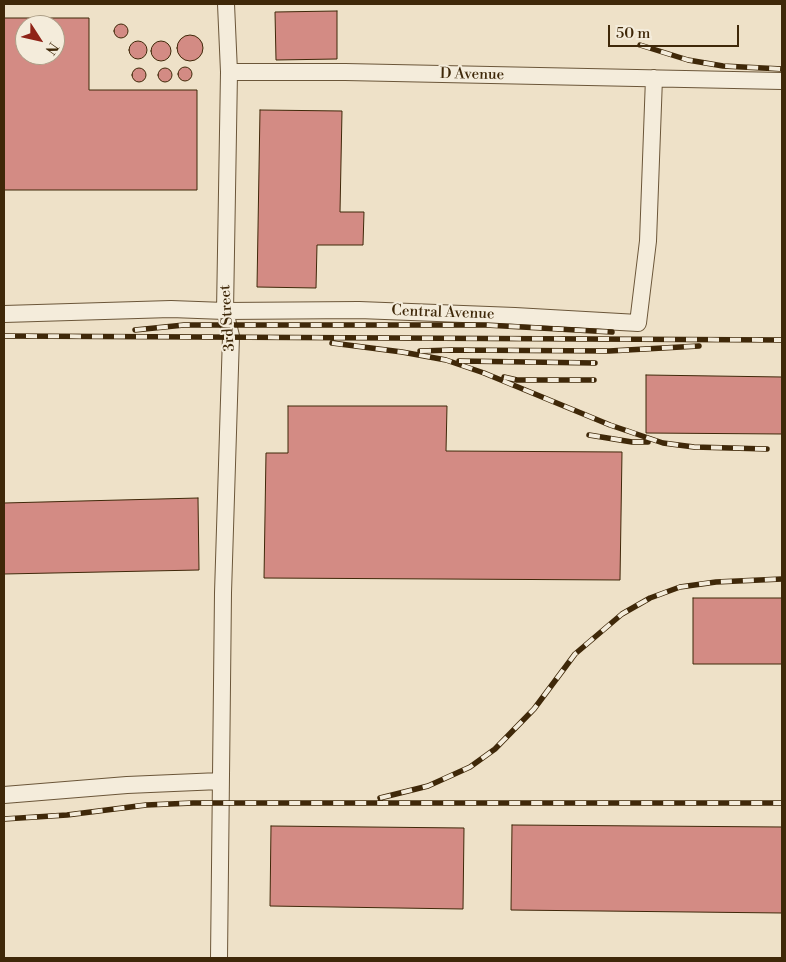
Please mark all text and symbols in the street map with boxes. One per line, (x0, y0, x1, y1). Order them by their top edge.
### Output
north arrow (15, 15, 65, 65)
scale bar (611, 15, 742, 47)
text: 50 m (616, 24, 650, 43)
text: N (41, 38, 62, 58)
street label: D Avenue (440, 65, 504, 85)
street label: 3rd Street (217, 284, 239, 352)
street label: Central Avenue (391, 302, 495, 324)

